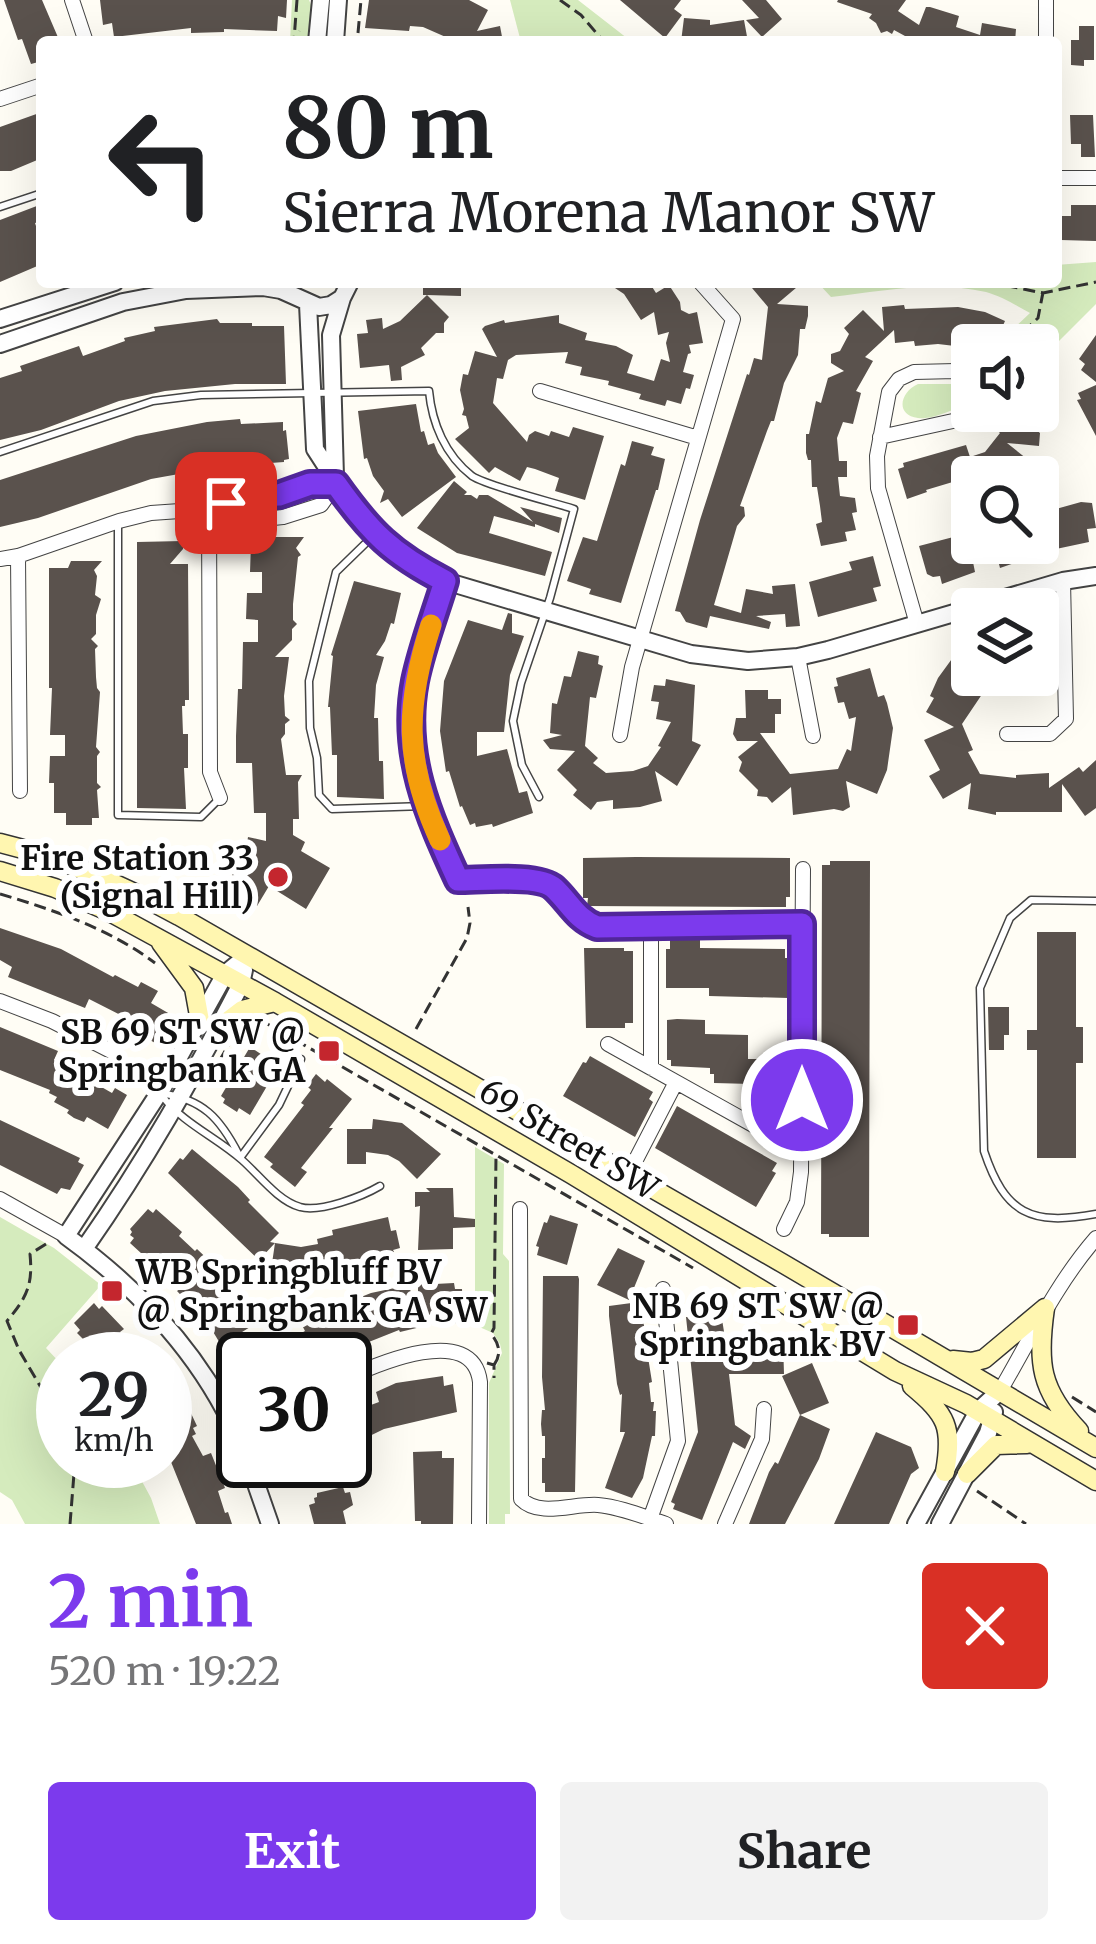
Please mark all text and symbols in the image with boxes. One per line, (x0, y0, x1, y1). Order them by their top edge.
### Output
text: 80 m (282, 75, 494, 181)
icon: left (84, 84, 240, 240)
text: Sierra Morena Manor SW (282, 179, 934, 247)
map controls (951, 324, 1059, 696)
button: sound (951, 324, 1059, 432)
pin (175, 452, 277, 554)
button: search (951, 456, 1059, 564)
icon: arrive (193, 470, 259, 536)
button: layers (951, 588, 1059, 696)
place label: Fire Station 33 (Signal Hill) (20, 838, 254, 917)
marker: Fire Station 33 (Signal Hill) (265, 864, 291, 890)
place label: SB 69 ST SW @ Springbank GA (58, 1012, 306, 1091)
position arrow (739, 1037, 865, 1163)
marker: SB 69 ST SW @ Springbank GA (316, 1038, 342, 1064)
street label: 69 Street SW (472, 1070, 667, 1209)
place label: WB Springbluff BV @ Springbank GA SW (135, 1252, 489, 1331)
marker: WB Springbluff BV @ Springbank GA SW (99, 1278, 125, 1304)
place label: NB 69 ST SW @ Springbank BV (632, 1286, 885, 1365)
marker: NB 69 ST SW @ Springbank BV (895, 1312, 921, 1338)
speed limit sign: 30 (216, 1332, 372, 1488)
text: 29 (78, 1357, 150, 1432)
text: km/h (74, 1421, 154, 1459)
text: 2 min (48, 1556, 253, 1647)
button: close (922, 1563, 1048, 1689)
text: 520 m · 19:22 (48, 1647, 281, 1696)
button: Exit (48, 1782, 536, 1920)
button: Share (560, 1782, 1048, 1920)

